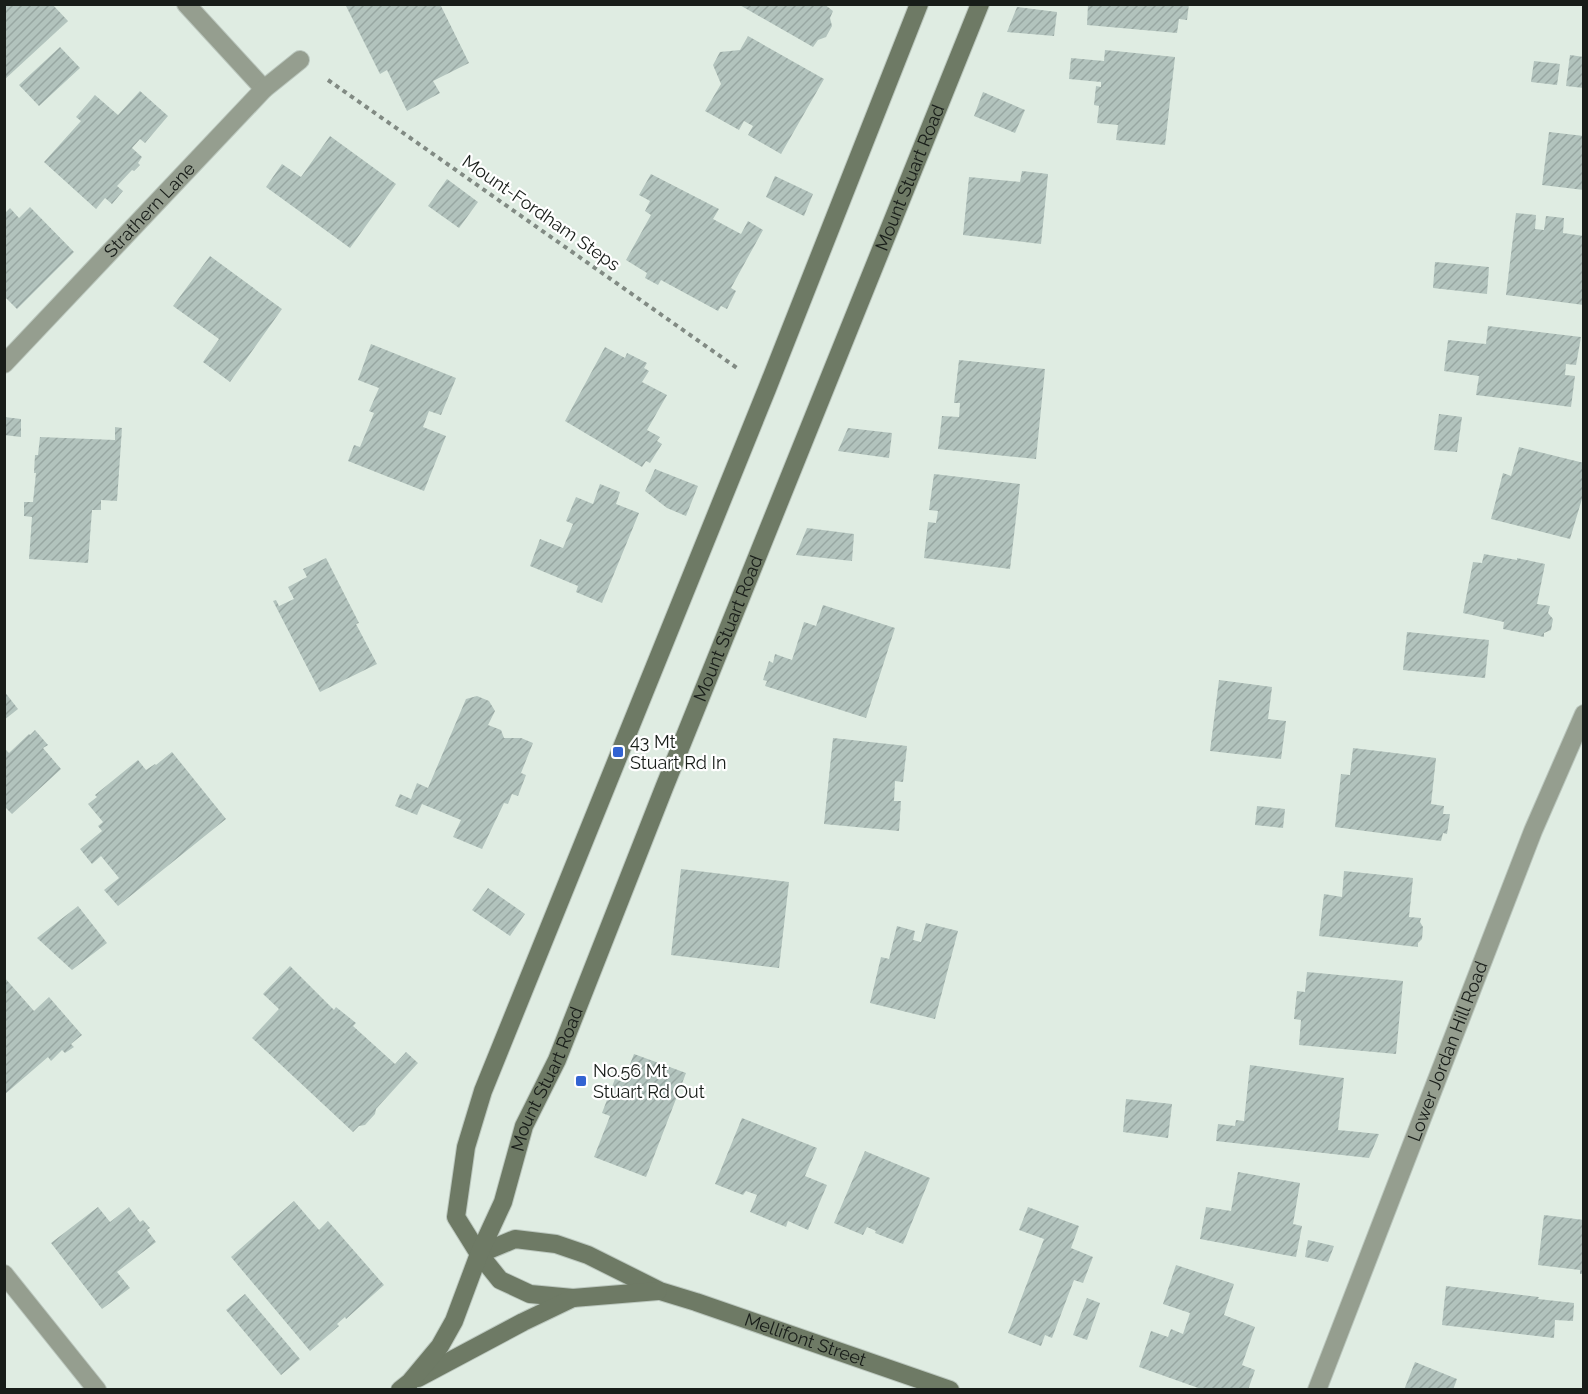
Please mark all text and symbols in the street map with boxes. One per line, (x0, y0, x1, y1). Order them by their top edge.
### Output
street label: Mount Stuart Road (871, 101, 948, 254)
street label: Mount-Fordham Steps (458, 150, 624, 275)
street label: Strathern Lane (99, 157, 199, 261)
street label: Mount Stuart Road (689, 552, 767, 704)
place label: 43 Mt Stuart Rd In (630, 731, 726, 773)
marker: 43 Mt Stuart Rd In (611, 745, 625, 759)
street label: Lower Jordan Hill Road (1403, 958, 1492, 1144)
street label: Mount Stuart Road (507, 1004, 587, 1153)
place label: No.56 Mt Stuart Rd Out (593, 1060, 705, 1102)
marker: No.56 Mt Stuart Rd Out (574, 1074, 588, 1088)
street label: Mellifont Street (742, 1309, 869, 1370)

